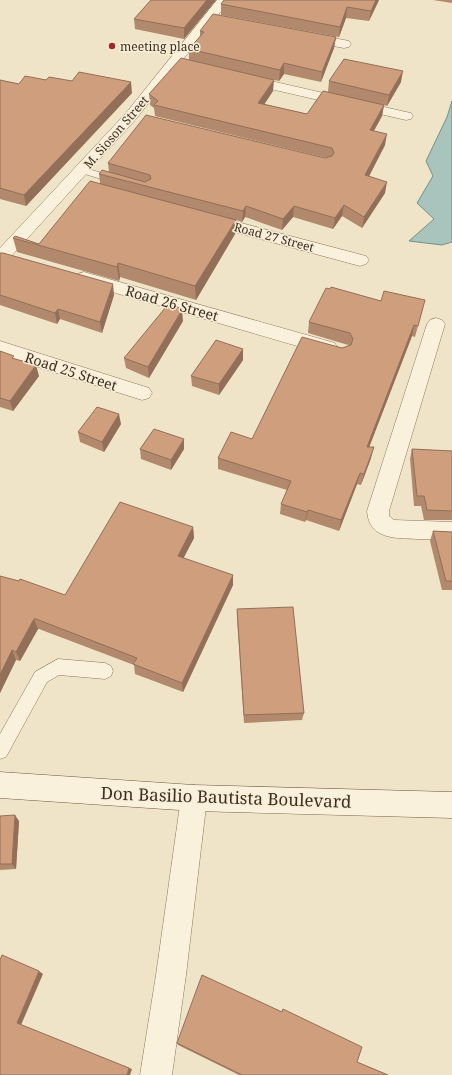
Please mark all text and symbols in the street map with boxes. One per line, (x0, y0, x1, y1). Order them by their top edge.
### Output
place label: meeting place (120, 38, 200, 55)
marker: meeting place (107, 41, 117, 51)
street label: M. Sioson Street (80, 92, 152, 172)
street label: Road 27 Street (232, 218, 316, 256)
street label: Road 26 Street (123, 281, 221, 325)
street label: Road 25 Street (23, 347, 120, 395)
street label: Don Basilio Bautista Boulevard (100, 781, 352, 813)

